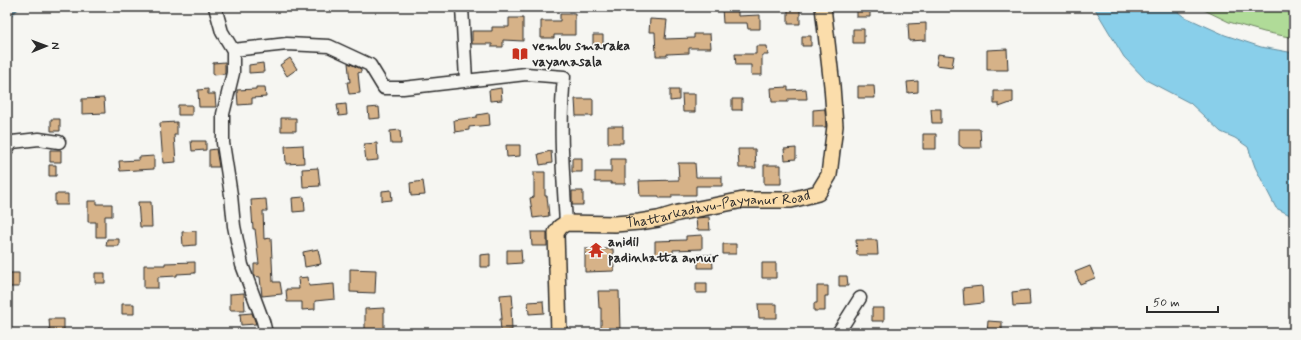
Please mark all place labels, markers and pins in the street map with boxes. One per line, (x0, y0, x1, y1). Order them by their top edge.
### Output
place label: vembu smaraka vayanasala (532, 37, 630, 71)
library icon: vembu smaraka vayanasala (511, 45, 529, 63)
place label: anidil padinhatta annur (608, 233, 719, 267)
temple icon: anidil padinhatta annur (587, 241, 605, 259)

